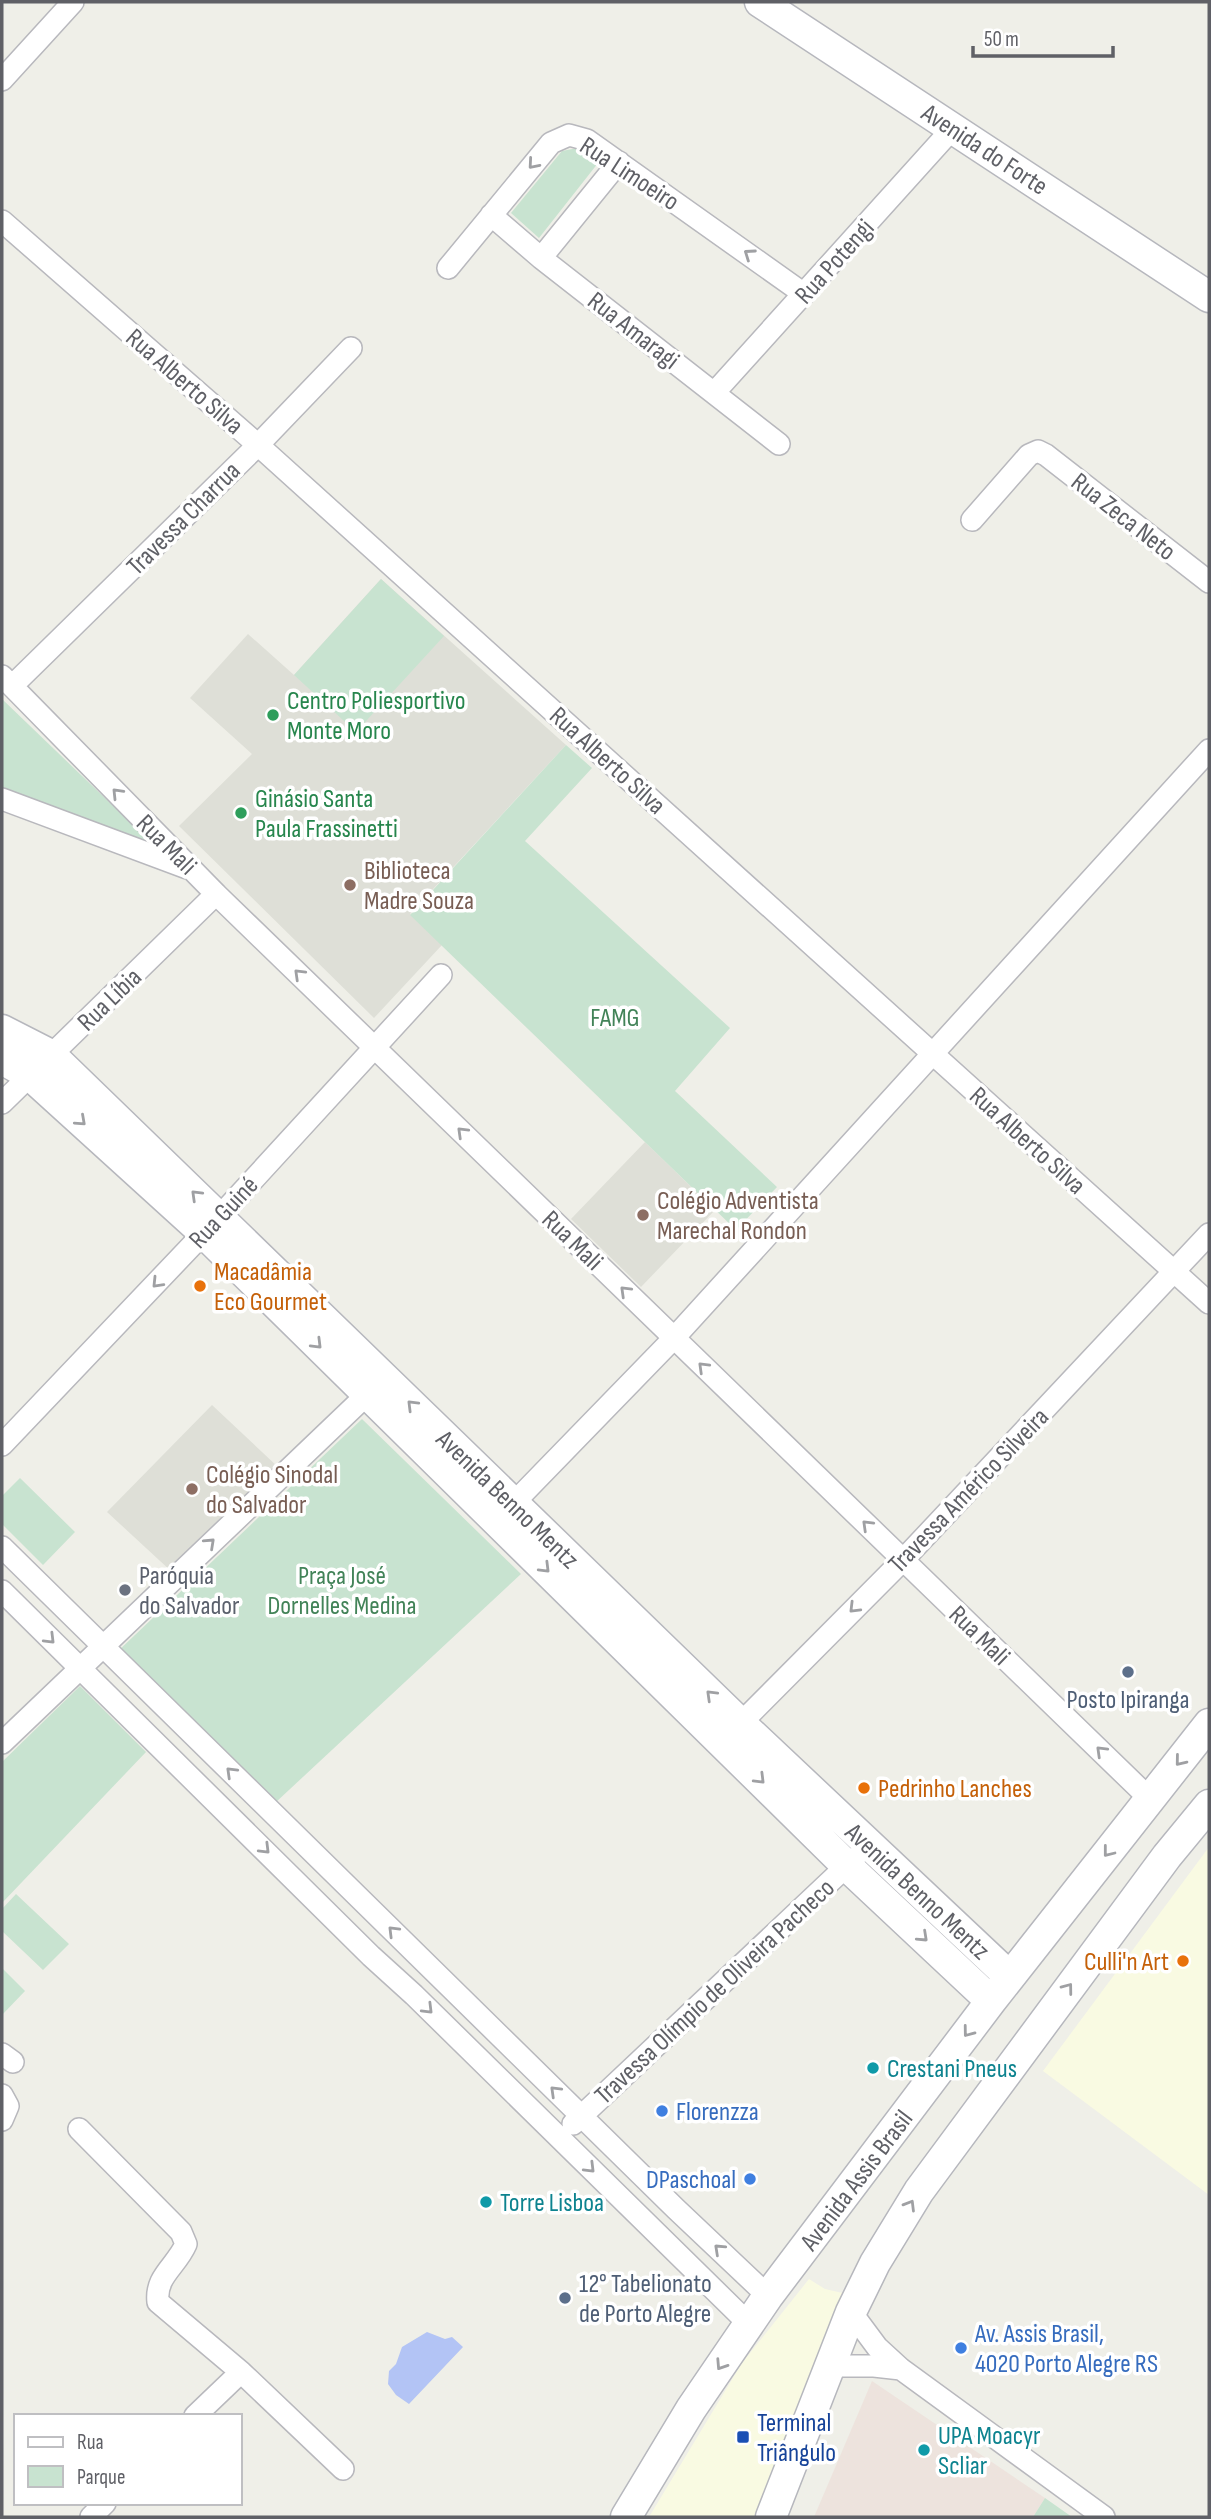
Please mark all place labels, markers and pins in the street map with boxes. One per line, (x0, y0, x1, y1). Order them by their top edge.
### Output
place label: Centro Poliesportivo Monte Moro (287, 686, 466, 747)
marker: Centro Poliesportivo Monte Moro (265, 707, 281, 723)
place label: Ginásio Santa Paula Frassinetti (255, 784, 398, 845)
marker: Ginásio Santa Paula Frassinetti (233, 805, 249, 821)
place label: Biblioteca Madre Souza (364, 856, 474, 917)
marker: Biblioteca Madre Souza (342, 877, 358, 893)
place label: Colégio Adventista Marechal Rondon (657, 1186, 819, 1247)
marker: Colégio Adventista Marechal Rondon (635, 1207, 651, 1223)
place label: Macadâmia Eco Gourmet (214, 1257, 327, 1318)
marker: Macadâmia Eco Gourmet (192, 1278, 208, 1294)
place label: Colégio Sinodal do Salvador (206, 1460, 338, 1521)
marker: Colégio Sinodal do Salvador (184, 1481, 200, 1497)
place label: Paróquia do Salvador (139, 1561, 240, 1622)
marker: Paróquia do Salvador (117, 1582, 133, 1598)
marker: Posto Ipiranga (1120, 1664, 1136, 1680)
place label: Posto Ipiranga (1067, 1685, 1189, 1716)
place label: Pedrinho Lanches (878, 1774, 1032, 1805)
marker: Pedrinho Lanches (856, 1780, 872, 1796)
place label: Culli'n Art (1084, 1947, 1169, 1978)
marker: Culli'n Art (1175, 1953, 1191, 1969)
place label: Crestani Pneus (887, 2054, 1017, 2085)
marker: Crestani Pneus (865, 2060, 881, 2076)
place label: Florenzza (676, 2097, 759, 2128)
marker: Florenzza (654, 2103, 670, 2119)
place label: DPaschoal (646, 2165, 736, 2196)
marker: DPaschoal (742, 2171, 758, 2187)
place label: Torre Lisboa (500, 2188, 604, 2219)
marker: Torre Lisboa (478, 2194, 494, 2210)
place label: 12° Tabelionato de Porto Alegre (579, 2269, 712, 2330)
marker: 12° Tabelionato de Porto Alegre (557, 2290, 573, 2306)
place label: Av. Assis Brasil, 4020 Porto Alegre RS (974, 2319, 1158, 2380)
marker: Av. Assis Brasil, 4020 Porto Alegre RS (953, 2340, 969, 2356)
place label: Terminal Triângulo (757, 2408, 836, 2469)
place label: UPA Moacyr Scliar (938, 2421, 1041, 2482)
marker: Terminal Triângulo (735, 2429, 751, 2445)
marker: UPA Moacyr Scliar (916, 2442, 932, 2458)

